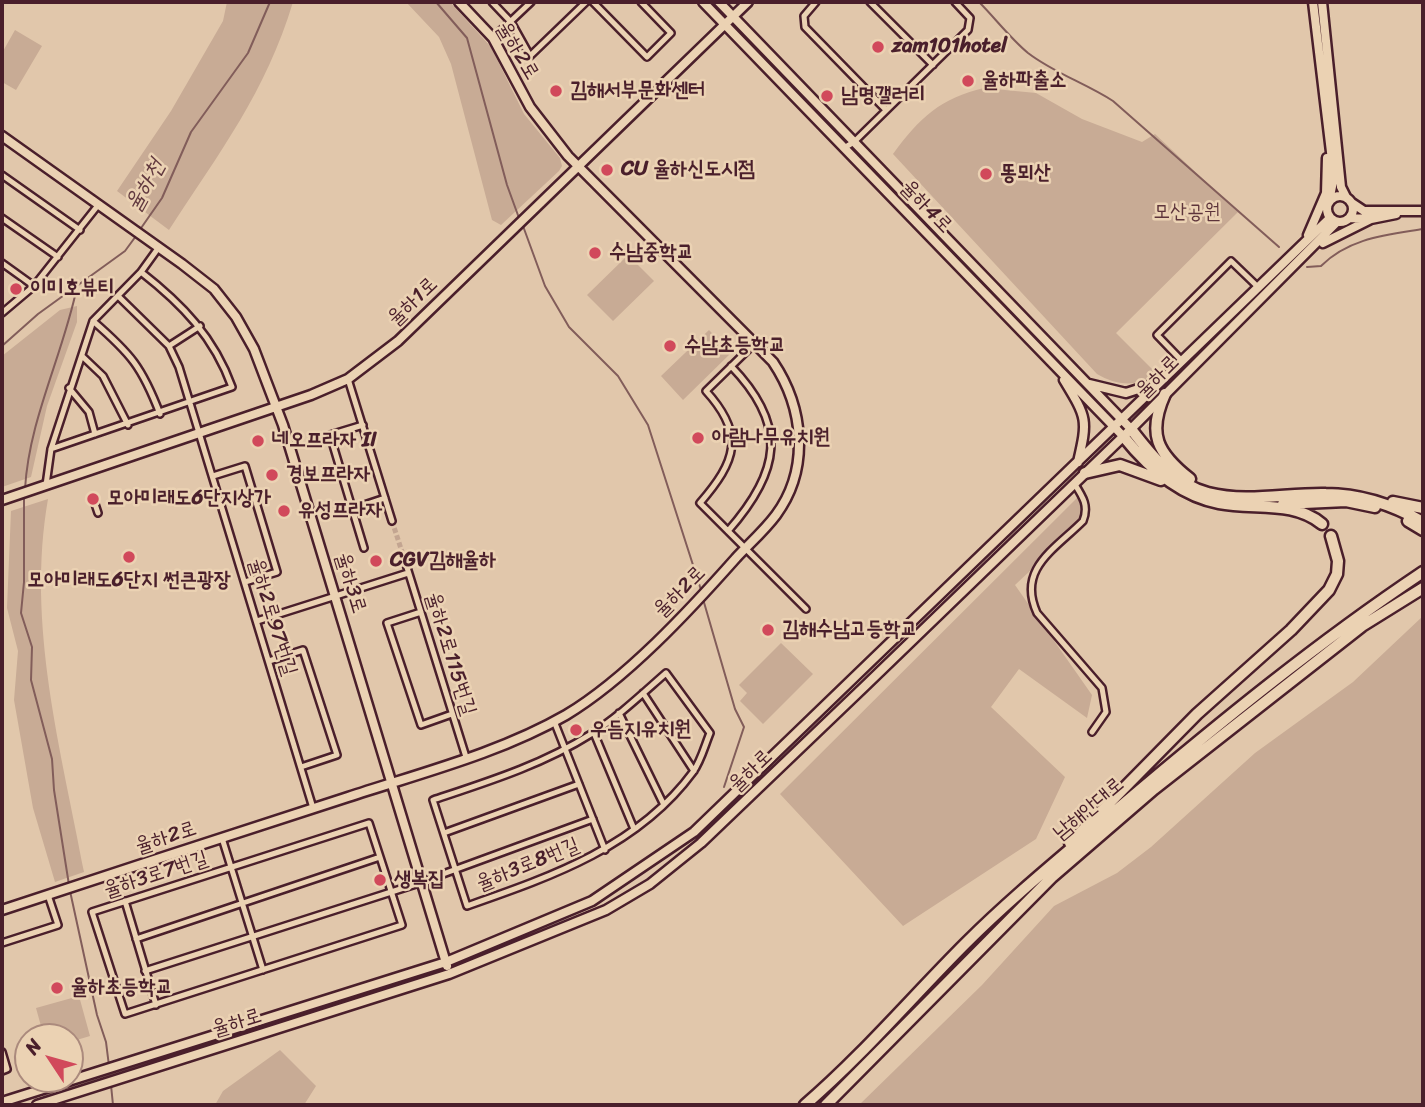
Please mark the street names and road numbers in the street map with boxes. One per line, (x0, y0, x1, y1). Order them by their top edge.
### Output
street label: 율하2로 (490, 18, 544, 84)
street label: 율하4로 (895, 175, 957, 239)
street label: 율하1로 (383, 272, 443, 332)
street label: 율하로 (1131, 350, 1185, 404)
street label: 율하3로 (329, 550, 371, 616)
street label: 율하2로97번길 (242, 555, 302, 679)
street label: 율하2로 (649, 561, 711, 623)
street label: 율하2로115번길 (419, 589, 481, 719)
street label: 율하로 (724, 744, 778, 798)
street label: 남해안대로 (1049, 772, 1129, 846)
street label: 율하2로 (132, 816, 200, 860)
street label: 율하3로8번길 (473, 833, 583, 897)
street label: 율하3로7번길 (101, 846, 211, 904)
street label: 율하로 (209, 1004, 265, 1042)

